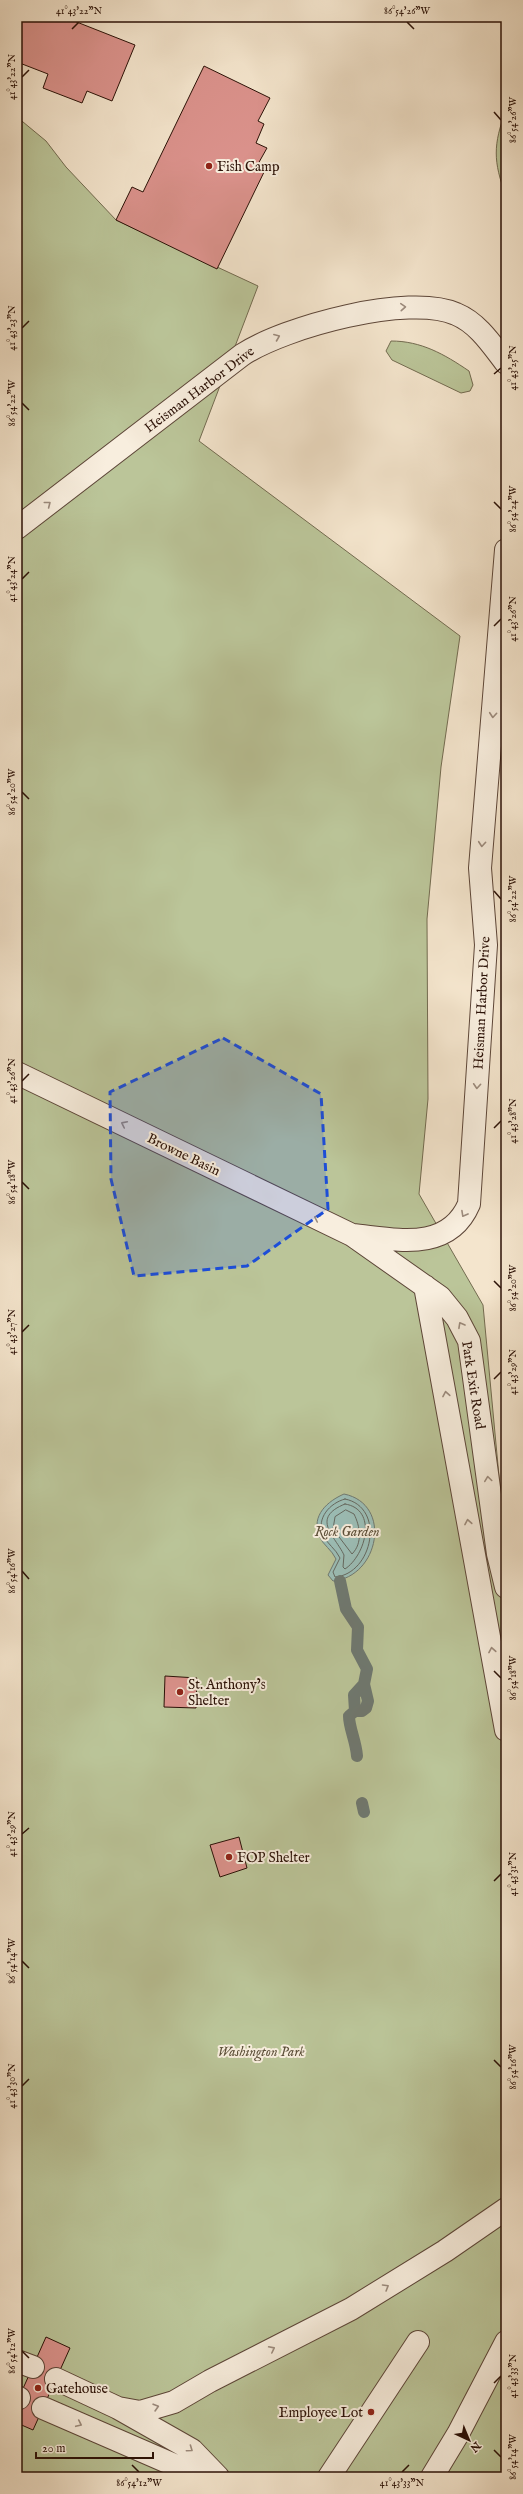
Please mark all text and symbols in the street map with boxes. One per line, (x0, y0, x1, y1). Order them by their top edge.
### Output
text: 41°43'22"N (56, 5, 102, 18)
text: 86°54'26"W (384, 5, 430, 18)
text: 41°43'22"N (6, 54, 19, 100)
text: 86°54'26"W (507, 97, 520, 143)
place label: Fish Camp (217, 158, 280, 176)
marker: Fish Camp (204, 161, 214, 171)
one-way arrow (400, 302, 406, 311)
text: 41°43'23"N (6, 305, 19, 351)
one-way arrow (273, 334, 280, 342)
street label: Heisman Harbor Drive (141, 342, 259, 437)
text: 41°43'25"N (507, 345, 520, 391)
text: 86°54'22"W (6, 379, 19, 426)
text: 86°54'24"W (507, 485, 520, 532)
one-way arrow (43, 502, 50, 509)
text: 41°43'24"N (6, 555, 19, 602)
text: 41°43'26"N (507, 596, 520, 642)
one-way arrow (488, 712, 497, 718)
text: 86°54'20"W (6, 768, 19, 815)
one-way arrow (478, 841, 487, 847)
text: 86°54'22"W (507, 875, 520, 922)
street label: Heisman Harbor Drive (470, 935, 495, 1070)
text: 41°43'26"N (6, 1058, 19, 1104)
one-way arrow (472, 1083, 481, 1089)
text: 41°43'28"N (507, 1098, 520, 1144)
one-way arrow (121, 1121, 128, 1129)
street label: Browne Basin (144, 1129, 224, 1181)
text: 86°54'18"W (6, 1159, 19, 1204)
one-way arrow (461, 1210, 468, 1217)
one-way arrow (313, 1215, 321, 1223)
text: 86°54'20"W (507, 1264, 520, 1311)
text: 41°43'27"N (6, 1309, 19, 1355)
one-way arrow (458, 1322, 465, 1329)
street label: Park Exit Road (457, 1340, 489, 1431)
text: 41°43'29"N (507, 1349, 520, 1395)
one-way arrow (442, 1391, 450, 1398)
one-way arrow (484, 1476, 493, 1483)
one-way arrow (464, 1519, 473, 1526)
park label: Rock Garden (314, 1523, 380, 1541)
text: 86°54'16"W (6, 1548, 19, 1594)
one-way arrow (488, 1647, 496, 1653)
text: 86°54'18"W (507, 1655, 520, 1700)
place label: St. Anthony’s Shelter (188, 1676, 266, 1710)
marker: St. Anthony’s Shelter (175, 1687, 185, 1697)
text: 41°43'29"N (6, 1811, 19, 1857)
place label: FOP Shelter (237, 1849, 310, 1867)
marker: FOP Shelter (224, 1852, 234, 1862)
text: 41°43'31"N (507, 1852, 520, 1896)
text: 86°54'14"W (6, 1938, 19, 1984)
park label: Washington Park (217, 2043, 305, 2062)
text: 86°54'16"W (507, 2044, 520, 2090)
text: 41°43'30"N (6, 2063, 19, 2109)
one-way arrow (382, 2285, 389, 2292)
text: 86°54'12"W (6, 2328, 19, 2374)
one-way arrow (268, 2346, 275, 2354)
text: 41°43'33"N (507, 2354, 520, 2398)
place label: Gatehouse (46, 2380, 108, 2398)
marker: Gatehouse (33, 2383, 43, 2393)
one-way arrow (152, 2403, 159, 2412)
place label: Employee Lot (279, 2404, 363, 2422)
marker: Employee Lot (366, 2407, 376, 2417)
one-way arrow (74, 2419, 82, 2427)
north arrow (449, 2420, 489, 2460)
scale bar (36, 2434, 153, 2460)
text: 86°54'14"W (507, 2434, 520, 2480)
text: N (467, 2437, 484, 2455)
text: 20 m (42, 2441, 65, 2456)
one-way arrow (185, 2444, 192, 2451)
text: 86°54'12"W (116, 2477, 162, 2490)
text: 41°43'33"N (380, 2477, 424, 2490)

